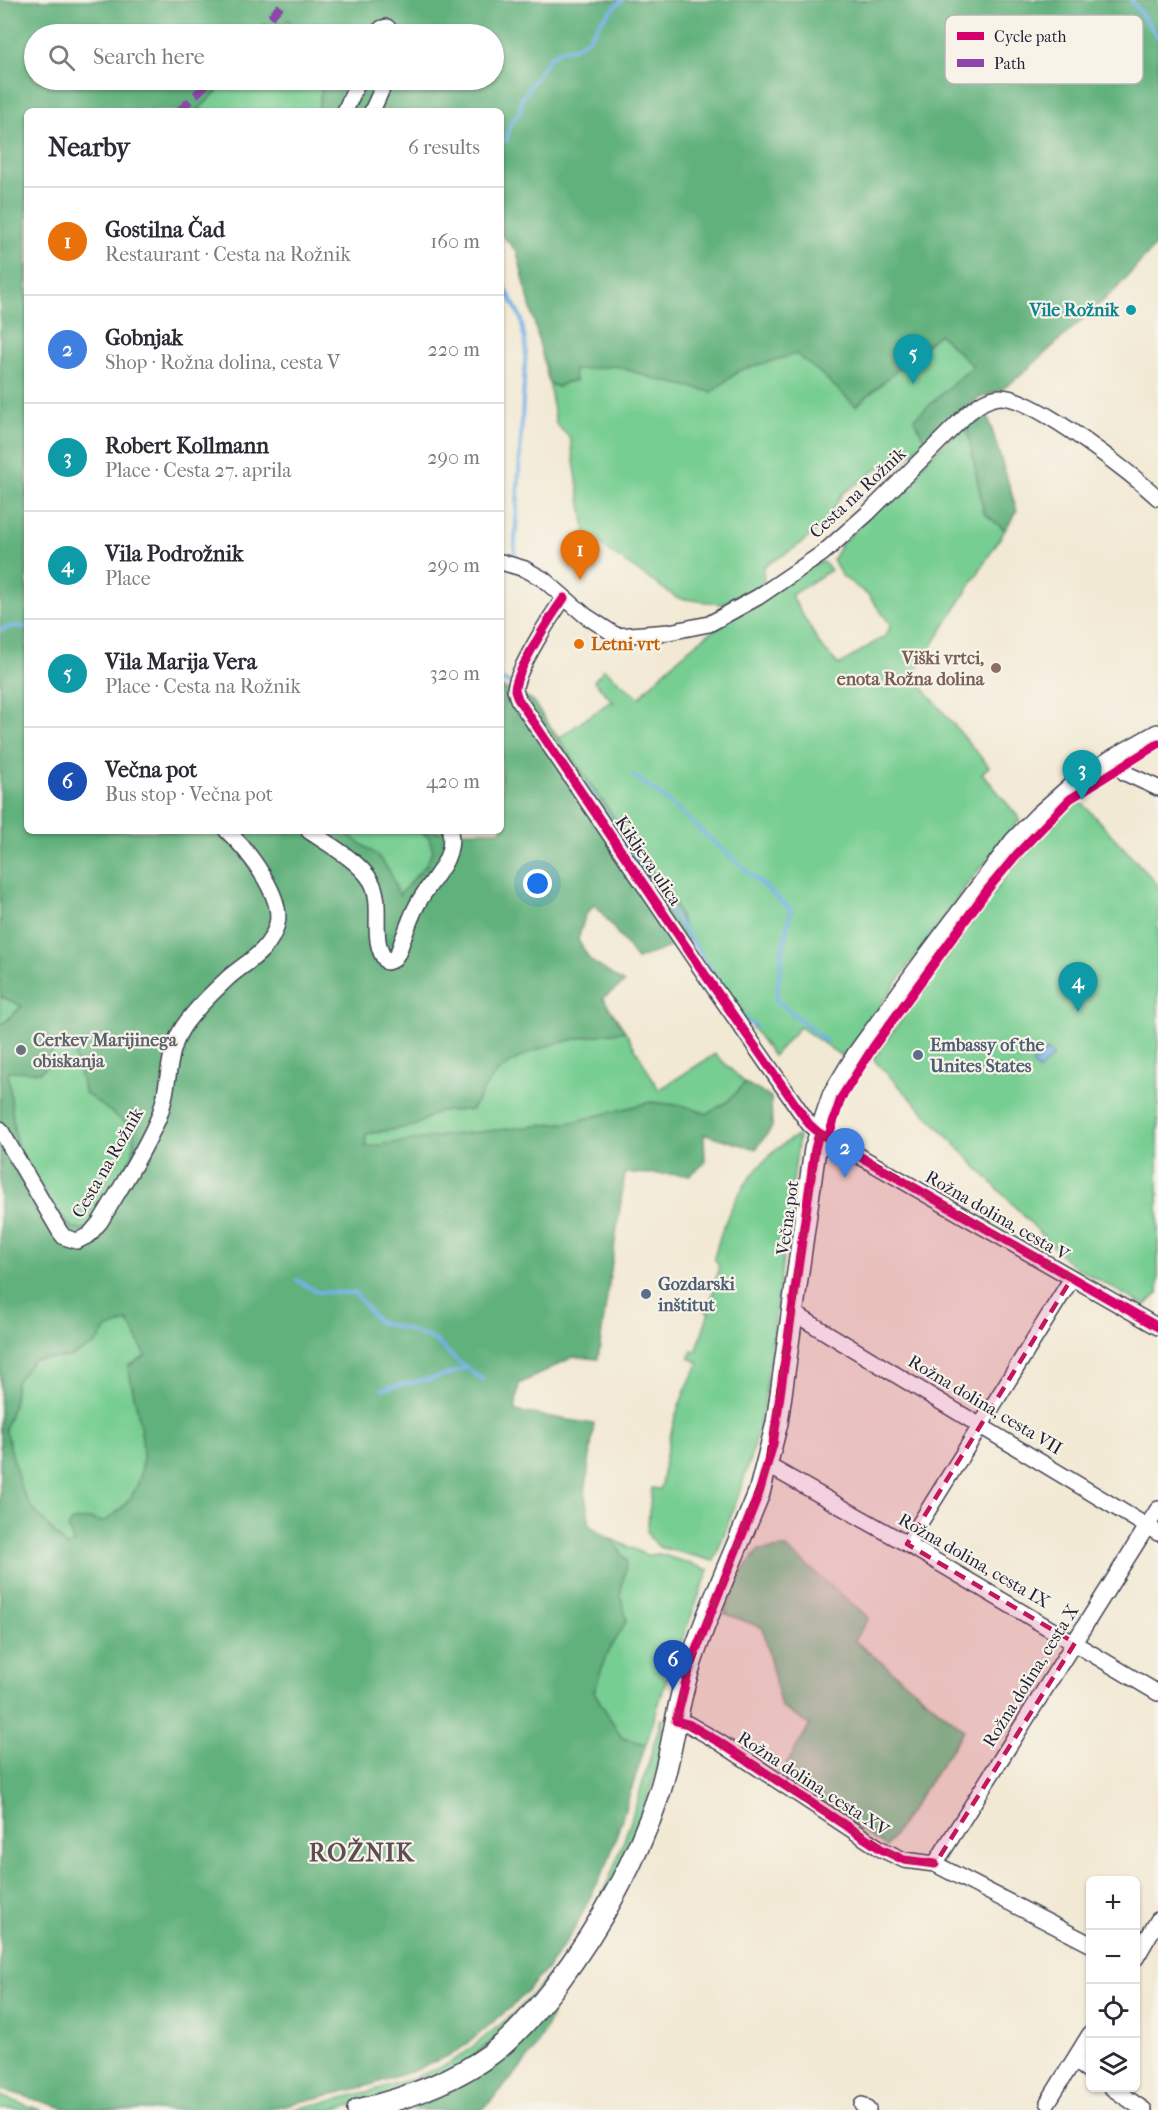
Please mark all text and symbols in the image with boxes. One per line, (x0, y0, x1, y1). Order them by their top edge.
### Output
legend (945, 15, 1143, 84)
search box (24, 24, 504, 90)
text: Cycle path (994, 27, 1066, 46)
icon: search (45, 41, 78, 74)
text: Search here (93, 44, 205, 70)
text: Path (994, 54, 1026, 73)
text: Nearby (48, 132, 130, 163)
text: 6 results (408, 136, 480, 159)
text: Gostilna Čad (105, 217, 225, 243)
text: 1 (64, 230, 71, 253)
text: 160 m (430, 230, 480, 253)
text: Restaurant · Cesta na Rožnik (105, 243, 351, 266)
place label: Vile Rožnik (1029, 300, 1120, 321)
marker: Vile Rožnik (1124, 303, 1138, 317)
text: Gobnjak (105, 325, 183, 351)
pin: 5 (894, 334, 932, 384)
text: 2 (62, 338, 73, 361)
text: 220 m (427, 338, 480, 361)
text: Shop · Rožna dolina, cesta V (105, 351, 340, 374)
text: Robert Kollmann (105, 433, 269, 459)
street label: Cesta na Rožnik (806, 443, 911, 543)
text: 3 (63, 446, 72, 469)
text: 290 m (427, 446, 480, 469)
text: Place · Cesta 27. aprila (105, 459, 292, 482)
pin: 1 (560, 530, 600, 580)
text: Vila Podrožnik (105, 541, 243, 567)
text: 4 (62, 554, 73, 577)
text: 290 m (427, 554, 480, 577)
text: Place (105, 567, 151, 590)
place label: Letni vrt (591, 634, 661, 655)
marker: Letni vrt (572, 637, 586, 651)
place label: Viški vrtci, enota Rožna dolina (837, 648, 985, 690)
text: Vila Marija Vera (105, 649, 257, 675)
marker: Viški vrtci, enota Rožna dolina (989, 661, 1003, 675)
text: 5 (63, 662, 72, 685)
text: 320 m (430, 662, 480, 685)
text: Place · Cesta na Rožnik (105, 675, 301, 698)
pin: 3 (1062, 750, 1102, 800)
text: Večna pot (105, 757, 197, 783)
text: 6 (62, 770, 73, 793)
text: 420 m (426, 770, 480, 793)
text: Bus stop · Večna pot (105, 783, 273, 806)
street label: Kikljeva ulica (610, 812, 686, 910)
your location (523, 869, 552, 898)
pin: 4 (1058, 962, 1098, 1012)
place label: Cerkev Marijinega obiskanja (33, 1030, 178, 1072)
place label: Embassy of the Unites States (929, 1035, 1044, 1077)
marker: Cerkev Marijinega obiskanja (14, 1043, 28, 1057)
marker: Embassy of the Unites States (911, 1048, 925, 1062)
street label: Cesta na Rožnik (68, 1104, 148, 1222)
pin: 2 (826, 1128, 864, 1178)
street label: Rožna dolina, cesta V (922, 1166, 1073, 1266)
street label: Večna pot (772, 1179, 804, 1258)
place label: Gozdarski inštitut (657, 1274, 735, 1316)
marker: Gozdarski inštitut (639, 1287, 653, 1301)
street label: Rožna dolina, cesta VII (904, 1351, 1066, 1459)
street label: Rožna dolina, cesta IX (895, 1509, 1053, 1613)
street label: Rožna dolina, cesta X (979, 1601, 1083, 1751)
pin: 6 (654, 1640, 692, 1690)
street label: Rožna dolina, cesta XV (733, 1727, 894, 1841)
district label: ROŽNIK (309, 1837, 415, 1867)
map controls (1086, 1876, 1140, 2092)
button: + (1086, 1876, 1140, 1930)
button: − (1086, 1930, 1140, 1984)
button: locate (1086, 1984, 1140, 2038)
button: layers (1086, 2038, 1140, 2092)

